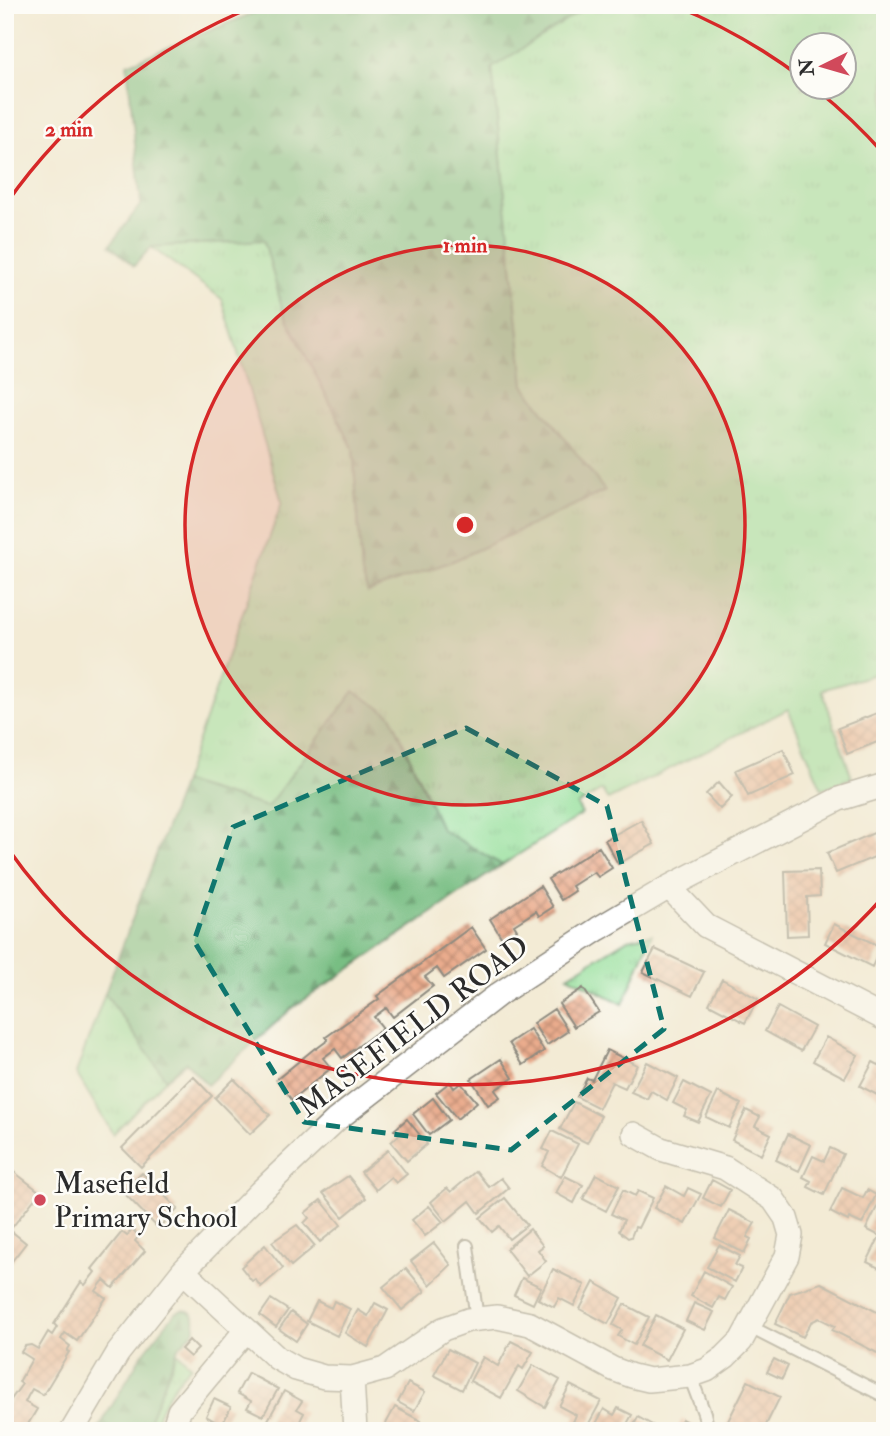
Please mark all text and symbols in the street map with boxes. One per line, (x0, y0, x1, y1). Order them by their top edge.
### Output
north arrow (788, 32, 858, 102)
text: N (794, 57, 820, 78)
text: 2 min (45, 116, 93, 143)
text: 1 min (443, 232, 487, 259)
centre of rings (453, 513, 477, 537)
street label: MASEFIELD ROAD (290, 927, 536, 1125)
place label: Masefield Primary School (54, 1165, 238, 1236)
marker: Masefield Primary School (32, 1192, 48, 1208)

